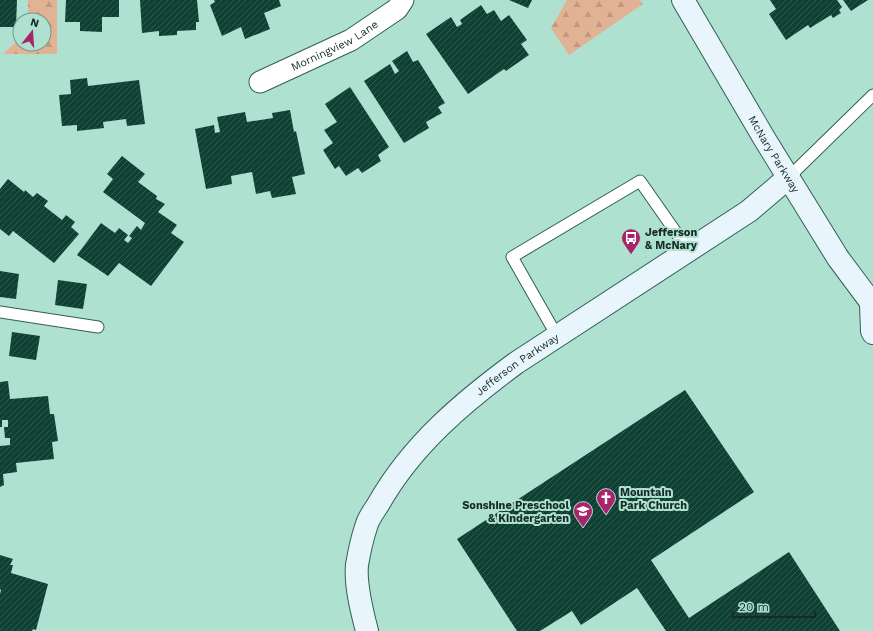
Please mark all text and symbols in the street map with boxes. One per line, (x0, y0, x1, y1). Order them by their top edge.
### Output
north arrow (12, 12, 52, 52)
text: N (29, 16, 41, 30)
street label: Morningview Lane (289, 17, 380, 73)
street label: McNary Parkway (746, 113, 803, 195)
place label: Jefferson & McNary (645, 226, 698, 252)
bus stop icon: Jefferson & McNary (620, 227, 642, 255)
street label: Jefferson Parkway (473, 330, 561, 398)
place label: Mountain Park Church (620, 486, 687, 512)
church icon: Mountain Park Church (595, 487, 617, 515)
place label: Sonshine Preschool & Kindergarten (462, 499, 569, 525)
school or university icon: Sonshine Preschool & Kindergarten (572, 500, 594, 528)
scale bar (733, 593, 815, 619)
text: 20 m (739, 600, 769, 614)

